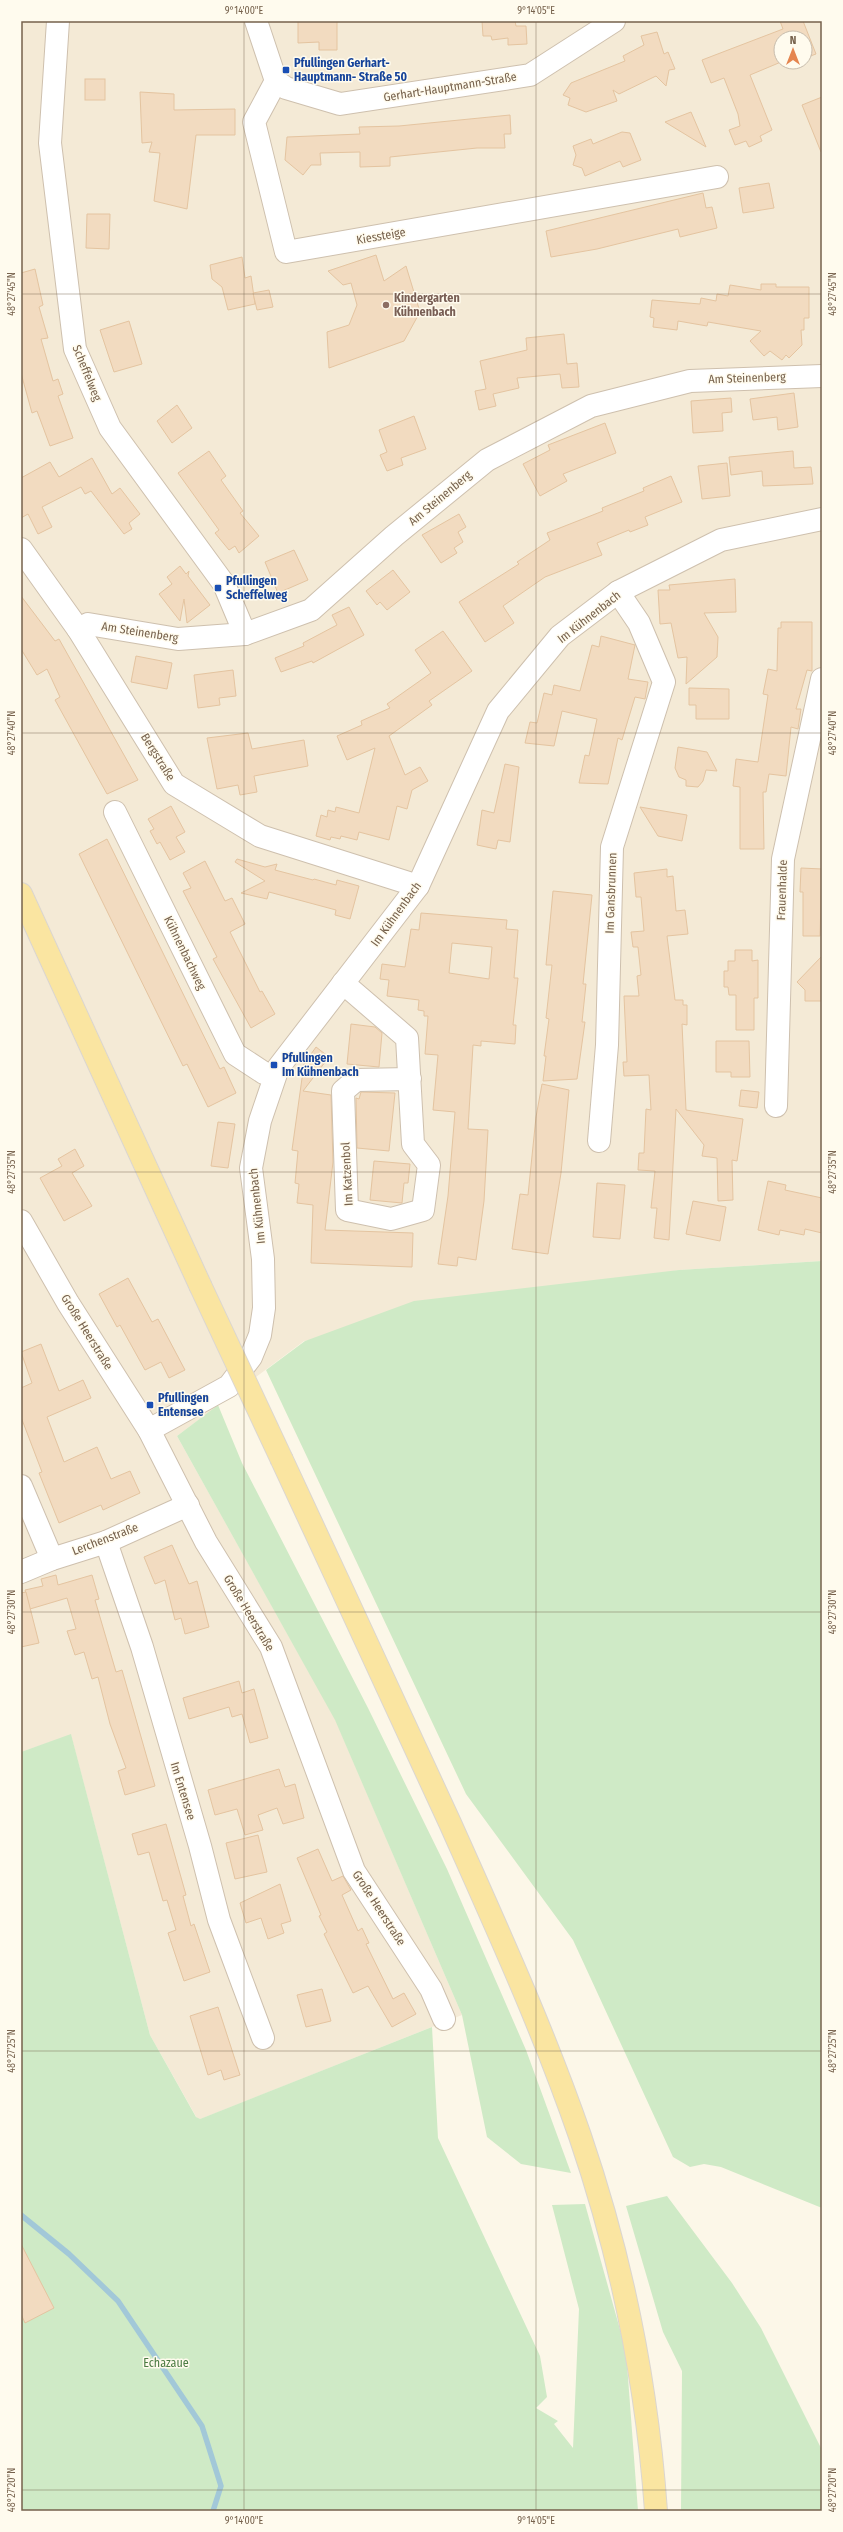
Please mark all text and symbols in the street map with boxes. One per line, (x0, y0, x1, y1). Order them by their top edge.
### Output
text: 9°14'00"E (225, 5, 264, 17)
text: 9°14'05"E (517, 5, 555, 17)
north arrow (773, 30, 813, 70)
text: N (790, 34, 796, 47)
place label: Pfullingen Gerhart- Hauptmann- Straße 50 (294, 56, 407, 84)
marker: Pfullingen Gerhart- Hauptmann- Straße 50 (281, 65, 291, 75)
street label: Gerhart-Hauptmann-Straße (382, 70, 518, 104)
street label: Kiessteige (355, 225, 407, 247)
text: 48°27'45"N (6, 272, 18, 316)
text: 48°27'45"N (827, 272, 839, 316)
place label: Kindergarten Kühnenbach (394, 291, 460, 319)
marker: Kindergarten Kühnenbach (381, 300, 391, 310)
street label: Scheffelweg (69, 343, 105, 403)
street label: Am Steinenberg (708, 370, 786, 386)
street label: Am Steinenberg (406, 467, 474, 528)
place label: Pfullingen Scheffelweg (226, 574, 287, 602)
marker: Pfullingen Scheffelweg (213, 583, 223, 593)
street label: Im Kühnenbach (555, 588, 623, 646)
street label: Am Steinenberg (101, 619, 180, 645)
text: 48°27'40"N (6, 711, 18, 755)
text: 48°27'40"N (827, 711, 839, 755)
street label: Bergstraße (138, 731, 178, 783)
street label: Im Gansbrunnen (603, 852, 619, 934)
street label: Frauenhalde (774, 859, 790, 921)
street label: Im Kühnenbach (368, 879, 424, 949)
street label: Kühnenbachweg (161, 914, 209, 993)
place label: Pfullingen Im Kühnenbach (282, 1051, 359, 1079)
marker: Pfullingen Im Kühnenbach (269, 1060, 279, 1070)
street label: Im Katzenbol (338, 1142, 356, 1206)
text: 48°27'35"N (6, 1150, 18, 1194)
text: 48°27'35"N (827, 1150, 839, 1194)
street label: Im Kühnenbach (246, 1167, 268, 1245)
street label: Große Heerstraße (58, 1292, 116, 1372)
place label: Pfullingen Entensee (158, 1391, 209, 1419)
marker: Pfullingen Entensee (145, 1400, 155, 1410)
street label: Lerchenstraße (70, 1520, 140, 1558)
street label: Große Heerstraße (221, 1572, 277, 1654)
text: 48°27'30"N (6, 1590, 18, 1634)
text: 48°27'30"N (827, 1590, 839, 1634)
street label: Im Entensee (168, 1760, 198, 1822)
street label: Große Heerstraße (350, 1868, 408, 1948)
text: 48°27'25"N (6, 2029, 18, 2073)
text: 48°27'25"N (827, 2029, 839, 2073)
park label: Echazaue (143, 2356, 189, 2370)
text: 48°27'20"N (6, 2468, 18, 2512)
text: 48°27'20"N (827, 2468, 839, 2512)
text: 9°14'00"E (225, 2515, 264, 2527)
text: 9°14'05"E (517, 2515, 555, 2527)

